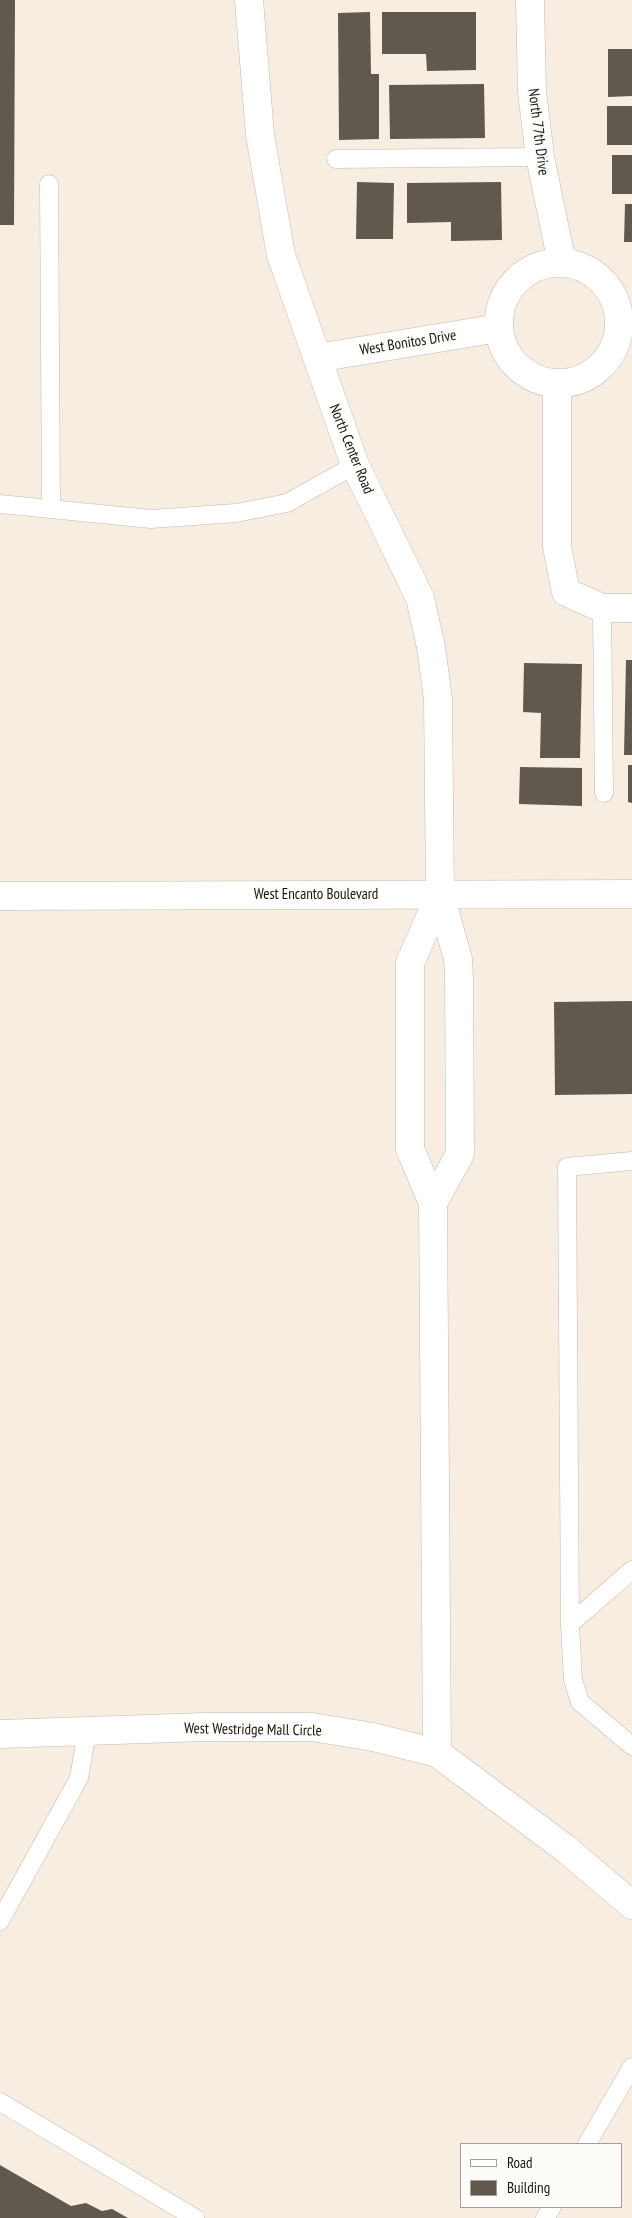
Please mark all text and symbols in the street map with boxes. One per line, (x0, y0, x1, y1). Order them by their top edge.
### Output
street label: North 77th Drive (524, 87, 552, 177)
street label: West Bonitos Drive (358, 326, 458, 360)
street label: North Center Road (325, 401, 377, 497)
street label: West Encanto Boulevard (254, 886, 378, 904)
street label: West Westridge Mall Circle (184, 1720, 322, 1740)
legend (460, 2143, 622, 2208)
text: Road (507, 2153, 533, 2172)
text: Building (507, 2178, 550, 2197)

